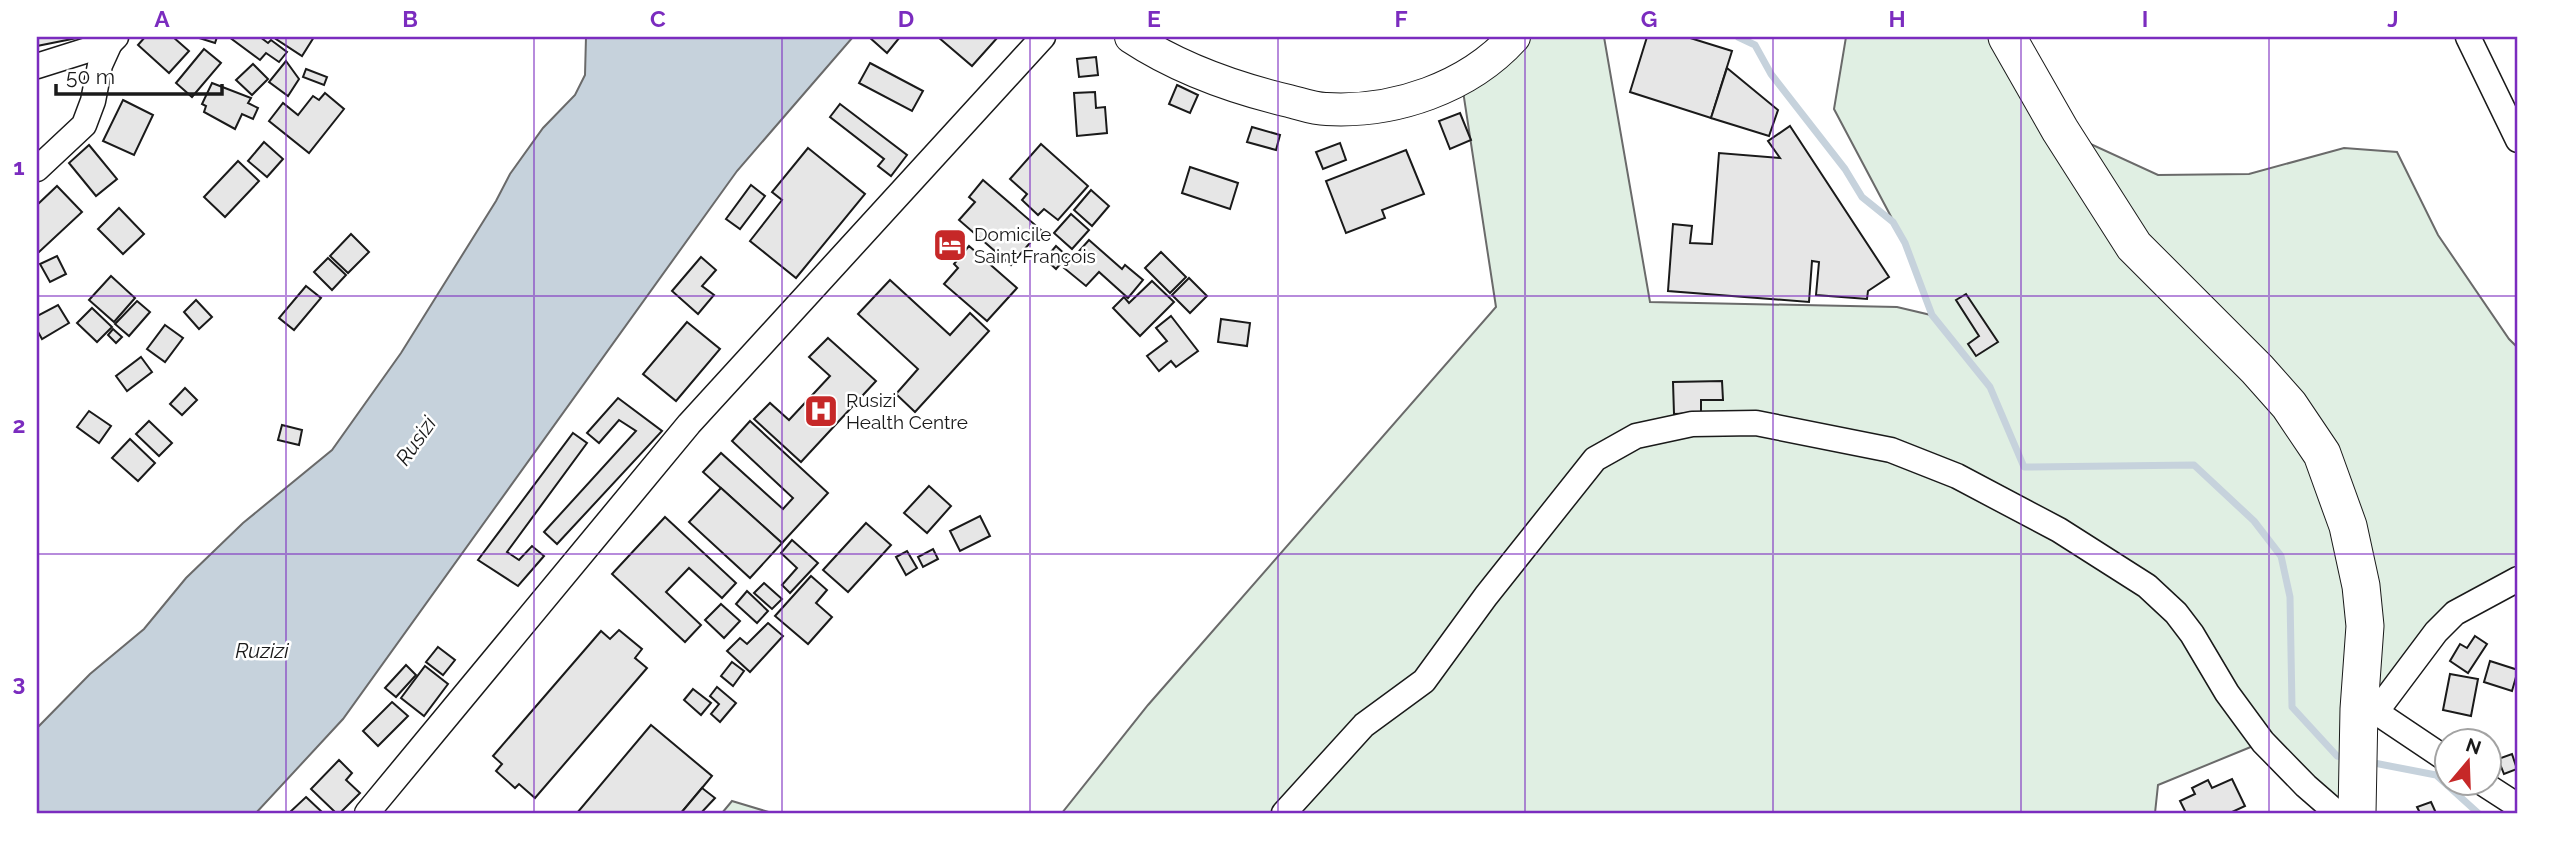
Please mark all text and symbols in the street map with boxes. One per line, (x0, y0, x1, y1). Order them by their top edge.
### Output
text: A (154, 5, 170, 32)
text: B (402, 5, 418, 32)
text: C (650, 5, 666, 32)
text: D (898, 5, 914, 32)
text: E (1147, 5, 1161, 32)
text: F (1394, 5, 1408, 32)
text: G (1641, 5, 1657, 32)
text: H (1888, 5, 1906, 32)
text: I (2142, 5, 2148, 32)
text: J (2387, 5, 2399, 32)
scale bar (56, 52, 222, 96)
text: 50 m (66, 64, 115, 89)
text: 1 (13, 153, 25, 180)
place label: Domicile Saint François (974, 223, 1096, 267)
hotel icon: Domicile Saint François (931, 226, 969, 264)
place label: Rusizi Health Centre (846, 389, 968, 433)
hospital icon: Rusizi Health Centre (802, 392, 840, 430)
text: 2 (13, 411, 25, 438)
water label: Rusizi (390, 411, 441, 470)
water label: Ruzizi (235, 638, 289, 663)
text: 3 (13, 669, 25, 696)
north arrow (2432, 728, 2502, 798)
text: N (2463, 733, 2484, 759)

